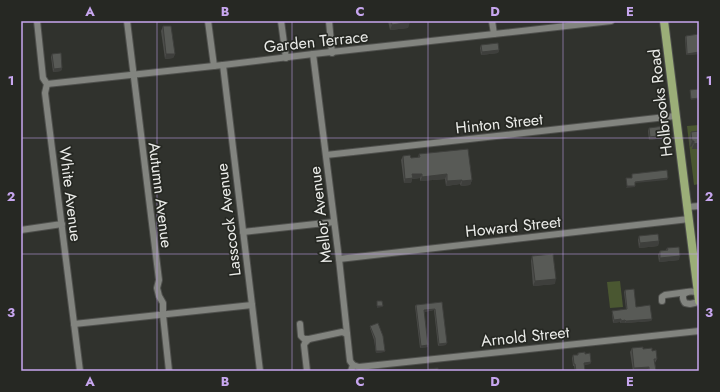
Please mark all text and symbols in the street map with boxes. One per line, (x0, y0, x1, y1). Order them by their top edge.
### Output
text: A (84, 2, 95, 21)
text: B (221, 2, 230, 21)
text: C (355, 2, 365, 21)
text: D (490, 2, 500, 21)
text: E (626, 2, 634, 21)
street label: Garden Terrace (263, 25, 369, 58)
street label: Holbrooks Road (642, 48, 679, 158)
text: 1 (8, 71, 14, 90)
text: 1 (706, 71, 712, 90)
street label: Hinton Street (454, 107, 544, 140)
street label: Autumn Avenue (143, 141, 178, 249)
street label: White Avenue (53, 145, 88, 243)
street label: Lasscock Avenue (210, 162, 247, 278)
street label: Mellor Avenue (303, 165, 338, 265)
text: 2 (7, 187, 15, 206)
text: 2 (705, 187, 713, 206)
street label: Howard Street (464, 210, 562, 243)
text: 3 (7, 303, 15, 322)
text: 3 (705, 303, 713, 322)
street label: Arnold Street (480, 320, 571, 353)
text: A (84, 372, 95, 391)
text: B (221, 372, 230, 391)
text: C (355, 372, 365, 391)
text: D (490, 372, 500, 391)
text: E (626, 372, 634, 391)

